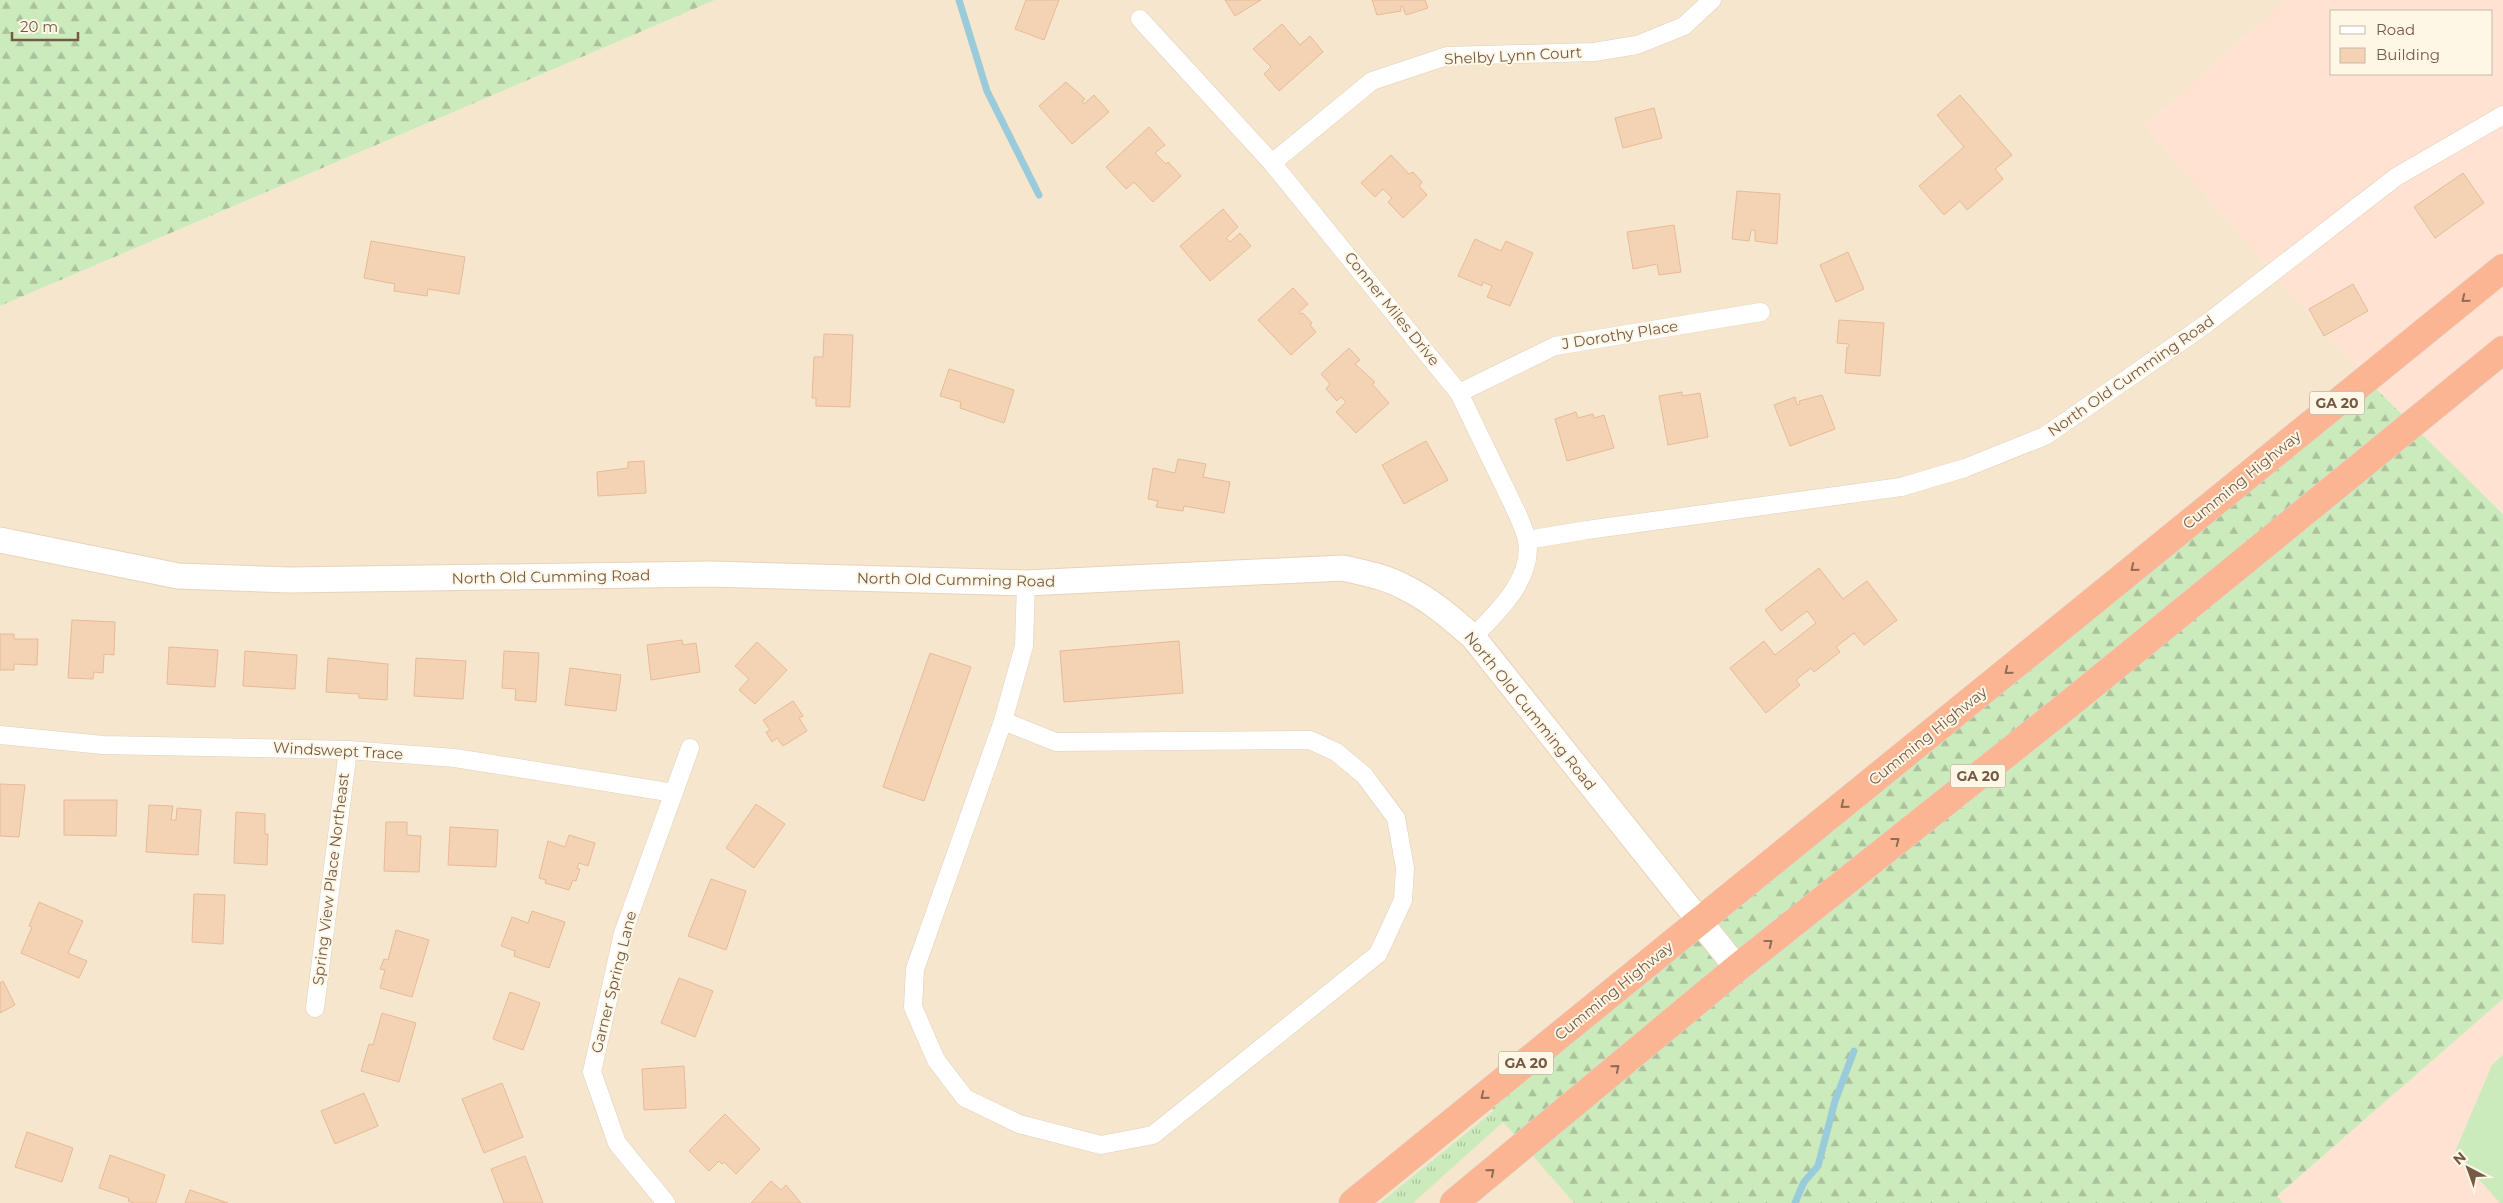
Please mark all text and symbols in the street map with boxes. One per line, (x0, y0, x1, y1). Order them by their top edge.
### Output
scale bar (12, 10, 79, 42)
legend (2330, 10, 2493, 75)
text: 20 m (20, 17, 58, 36)
text: Road (2376, 20, 2415, 39)
street label: Shelby Lynn Court (1444, 42, 1582, 69)
text: Building (2376, 45, 2440, 64)
street label: Conner Miles Drive (1341, 248, 1444, 369)
one-way arrow (2462, 293, 2471, 301)
street label: North Old Cumming Road (2044, 311, 2218, 440)
street label: J Dorothy Place (1559, 316, 1679, 353)
road number: GA 20 (2310, 392, 2364, 414)
street label: Cumming Highway (2179, 426, 2305, 533)
one-way arrow (2131, 563, 2140, 571)
street label: North Old Cumming Road (452, 565, 650, 588)
street label: North Old Cumming Road (857, 568, 1055, 591)
street label: North Old Cumming Road (1461, 628, 1600, 794)
one-way arrow (2005, 665, 2014, 673)
street label: Cumming Highway (1865, 682, 1991, 789)
street label: Windswept Trace (273, 738, 404, 763)
road number: GA 20 (1950, 764, 2006, 788)
street label: Spring View Place Northeast (308, 772, 353, 986)
one-way arrow (1840, 799, 1849, 808)
one-way arrow (1890, 839, 1899, 847)
street label: Garner Spring Lane (587, 909, 640, 1055)
street label: Cumming Highway (1551, 937, 1677, 1044)
one-way arrow (1763, 939, 1772, 948)
road number: GA 20 (1498, 1052, 1554, 1074)
one-way arrow (1610, 1065, 1619, 1074)
one-way arrow (1481, 1091, 1490, 1099)
north arrow (2443, 1143, 2493, 1193)
text: N (2449, 1148, 2470, 1169)
one-way arrow (1485, 1169, 1494, 1177)

